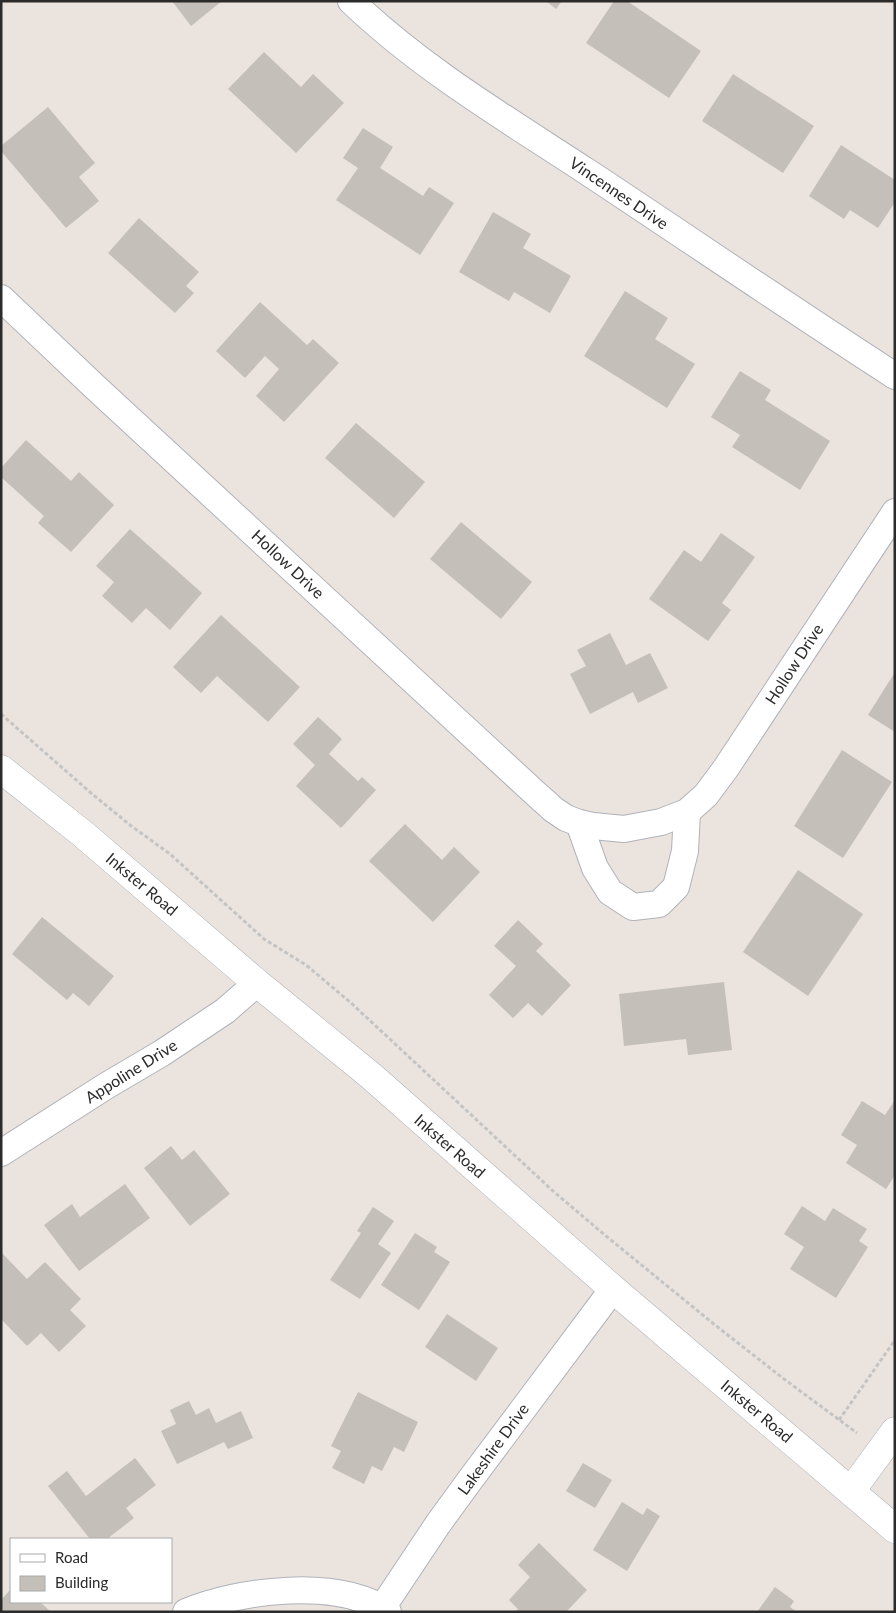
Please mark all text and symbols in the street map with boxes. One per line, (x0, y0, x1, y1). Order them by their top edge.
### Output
street label: Vincennes Drive (566, 153, 672, 233)
street label: Hollow Drive (248, 525, 328, 602)
street label: Hollow Drive (761, 620, 827, 707)
street label: Inkster Road (103, 848, 182, 919)
street label: Appoline Drive (81, 1035, 180, 1106)
street label: Inkster Road (411, 1110, 490, 1182)
street label: Inkster Road (718, 1375, 797, 1446)
street label: Lakeshire Drive (453, 1399, 532, 1498)
legend (10, 1538, 172, 1603)
text: Road (55, 1548, 88, 1566)
text: Building (55, 1573, 108, 1591)

